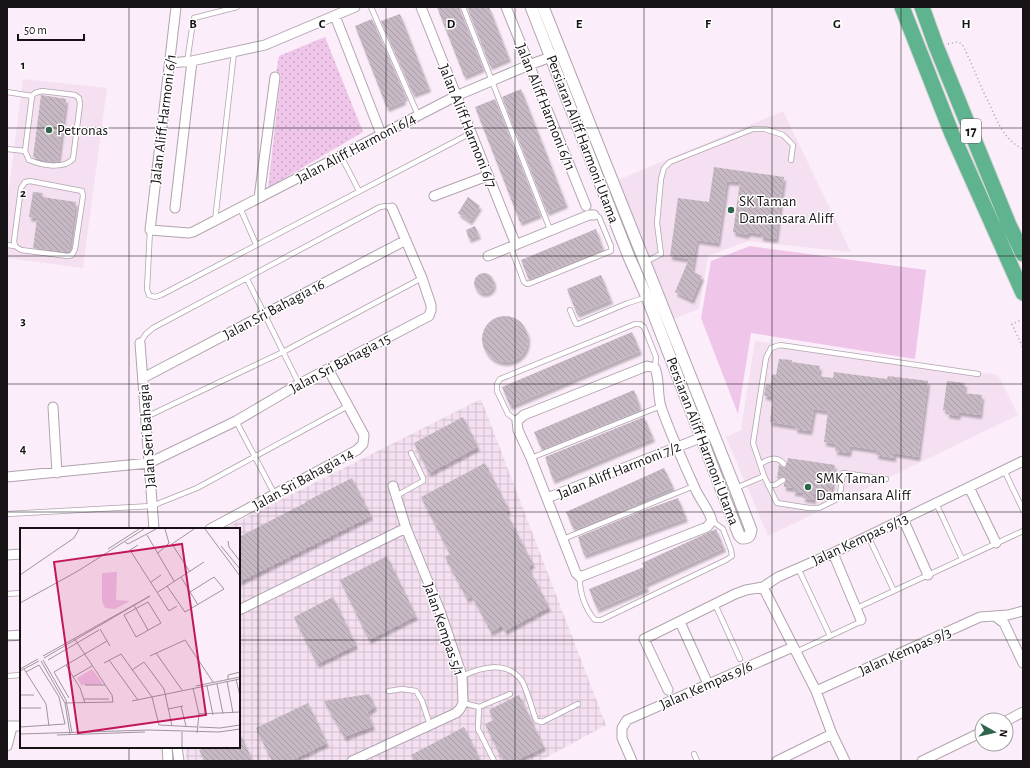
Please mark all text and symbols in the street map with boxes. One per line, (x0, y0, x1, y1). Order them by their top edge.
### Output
scale bar (18, 16, 84, 42)
text: B (189, 18, 197, 31)
text: C (319, 18, 326, 31)
text: D (447, 18, 456, 31)
text: E (576, 18, 583, 31)
text: F (705, 18, 712, 31)
text: G (833, 18, 841, 31)
text: H (961, 18, 971, 31)
text: 50 m (24, 24, 47, 36)
street label: Jalan Aliff Harmoni 6/11 (513, 41, 578, 173)
street label: Jalan Aliff Harmoni 6/1 (148, 53, 179, 185)
street label: Persiaran Aliff Harmoni Utama (544, 53, 622, 225)
text: 1 (21, 59, 25, 72)
street label: Jalan Aliff Harmoni 6/7 (436, 62, 499, 190)
street label: Jalan Aliff Harmoni 6/4 (294, 111, 418, 186)
road number: 17 (961, 119, 981, 143)
place label: Petronas (57, 123, 108, 138)
marker: Petronas (44, 125, 54, 135)
text: 2 (20, 187, 26, 200)
place label: SK Taman Damansara Aliff (739, 194, 835, 226)
marker: SK Taman Damansara Aliff (726, 205, 736, 215)
street label: Jalan Sri Bahagia 16 (221, 276, 327, 342)
text: 3 (20, 315, 26, 328)
street label: Jalan Sri Bahagia 15 (288, 331, 393, 396)
street label: Persiaran Aliff Harmoni Utama (664, 355, 742, 527)
street label: Jalan Seri Bahagia (136, 383, 159, 488)
street label: Jalan Aliff Harmoni 7/2 (555, 439, 683, 502)
text: 4 (20, 443, 27, 456)
street label: Jalan Sri Bahagia 14 (250, 446, 356, 513)
place label: SMK Taman Damansara Aliff (816, 471, 912, 503)
marker: SMK Taman Damansara Aliff (803, 482, 813, 492)
street label: Jalan Kempas 9/13 (810, 511, 911, 568)
inset map (20, 528, 240, 748)
street label: Jalan Kempas 5/1 (421, 581, 466, 678)
street label: Jalan Kempas 9/3 (857, 624, 953, 678)
street label: Jalan Kempas 9/6 (658, 658, 755, 713)
north arrow (974, 712, 1014, 752)
text: N (997, 729, 1009, 738)

